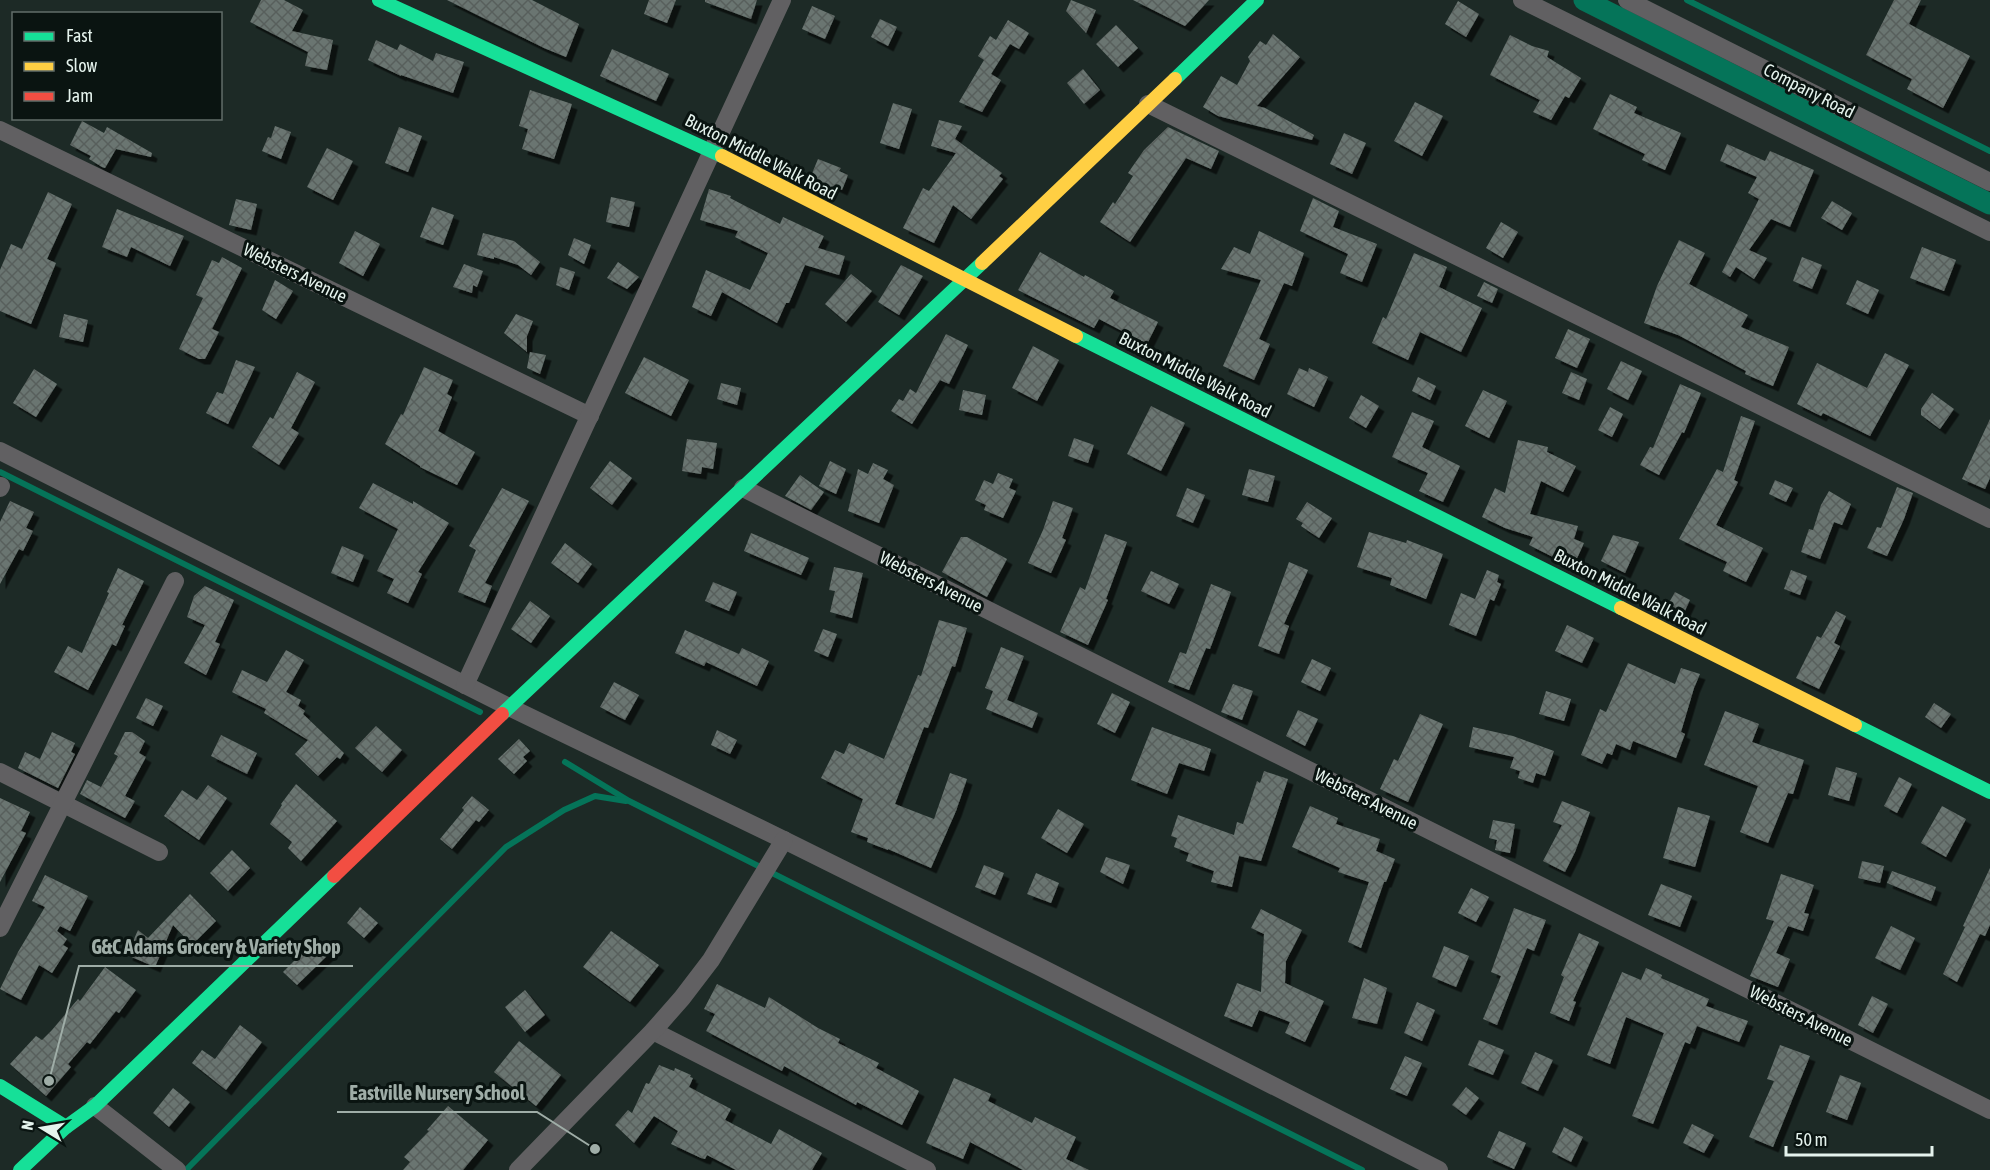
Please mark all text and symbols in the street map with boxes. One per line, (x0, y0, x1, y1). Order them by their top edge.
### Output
legend (12, 12, 222, 120)
text: Fast (66, 25, 93, 46)
text: Slow (66, 55, 97, 76)
street label: Company Road (1760, 59, 1858, 122)
text: Jam (66, 85, 93, 106)
street label: Buxton Middle Walk Road (682, 109, 841, 204)
street label: Websters Avenue (240, 238, 350, 307)
street label: Buxton Middle Walk Road (1116, 327, 1275, 422)
street label: Buxton Middle Walk Road (1551, 544, 1710, 639)
street label: Websters Avenue (876, 547, 986, 616)
street label: Websters Avenue (1311, 764, 1421, 833)
callout: G&C Adams Grocery & Variety Shop (79, 928, 353, 966)
text: G&C Adams Grocery & Variety Shop (91, 935, 341, 958)
street label: Websters Avenue (1746, 981, 1856, 1050)
callout: Eastville Nursery School (337, 1074, 537, 1112)
text: Eastville Nursery School (349, 1081, 526, 1104)
north arrow (12, 1098, 72, 1158)
text: N (18, 1119, 37, 1131)
scale bar (1786, 1119, 1932, 1157)
text: 50 m (1795, 1129, 1827, 1150)

